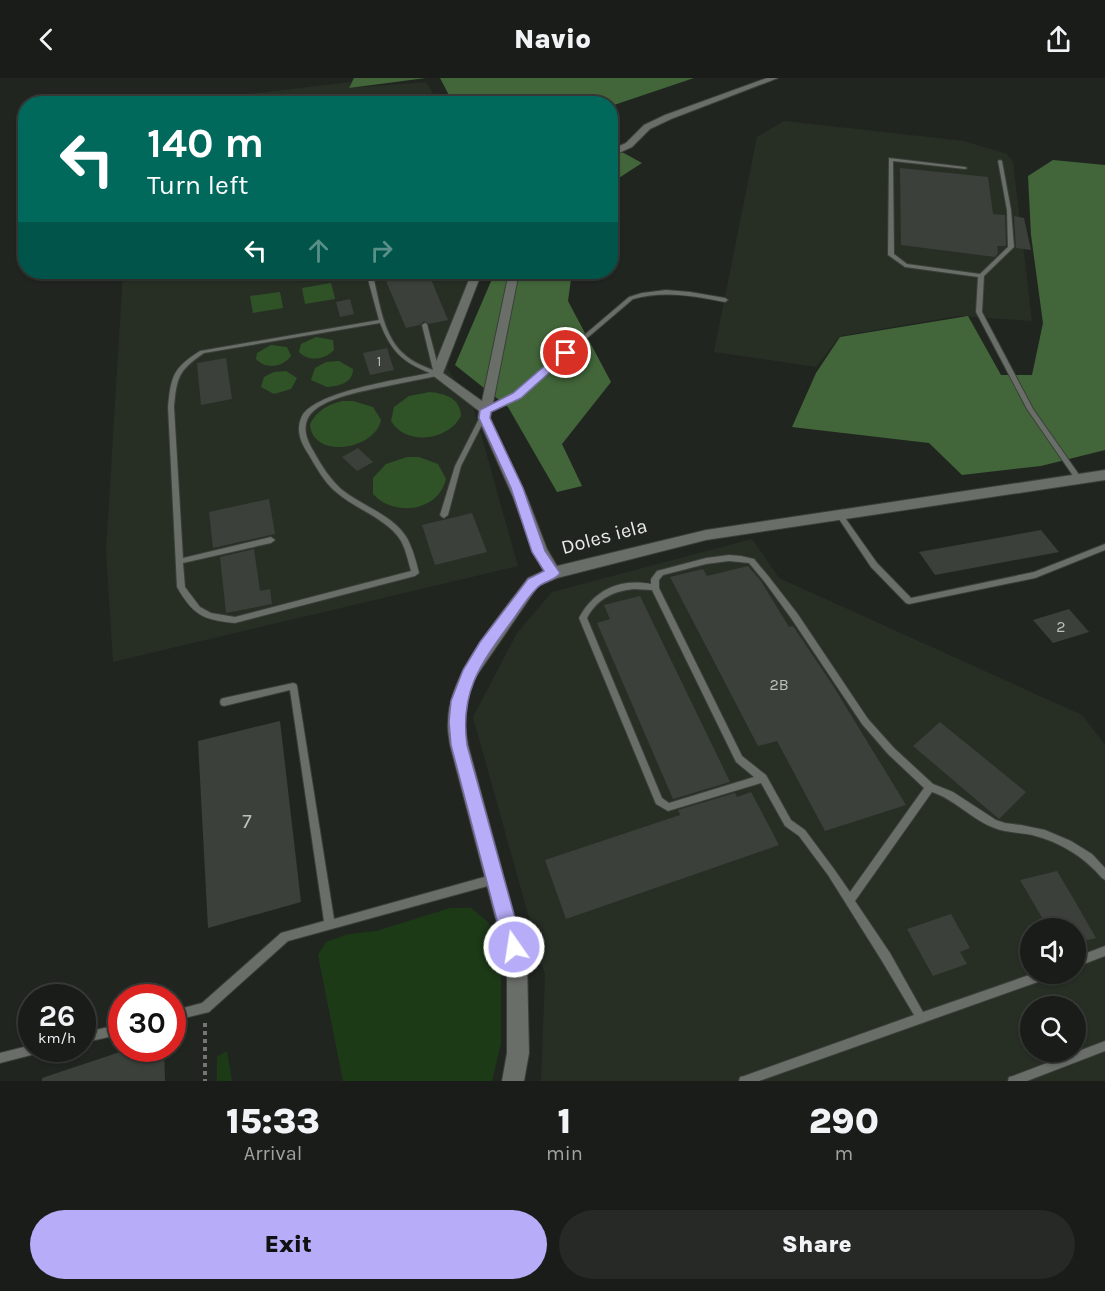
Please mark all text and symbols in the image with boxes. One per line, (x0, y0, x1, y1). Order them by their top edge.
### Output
icon: back (30, 23, 63, 56)
text: Navio (514, 23, 591, 55)
icon: share (1042, 23, 1075, 56)
text: 140 m (147, 118, 264, 168)
icon: left (48, 120, 126, 198)
text: Turn left (147, 169, 248, 201)
icon: left (239, 234, 272, 267)
icon: ahead (302, 234, 335, 267)
icon: right (365, 234, 398, 267)
pin (540, 327, 591, 378)
icon: arrive (549, 336, 582, 369)
house number: 1 (377, 353, 381, 370)
street label: Doles iela (559, 514, 650, 559)
house number: 2 (1056, 617, 1066, 636)
house number: 2B (769, 675, 789, 694)
house number: 7 (242, 810, 252, 833)
position arrow (482, 915, 546, 979)
map controls (1020, 918, 1086, 1062)
button: sound (1020, 918, 1086, 984)
speed limit sign: 30 (108, 984, 186, 1062)
button: search (1020, 996, 1086, 1062)
text: 26 (39, 998, 75, 1034)
text: km/h (38, 1029, 76, 1047)
text: 15:33 (226, 1100, 320, 1142)
text: 1 (557, 1100, 571, 1142)
text: 290 (809, 1100, 879, 1142)
text: Arrival (244, 1142, 302, 1165)
text: min (546, 1142, 583, 1165)
text: m (835, 1142, 853, 1165)
button: Exit (30, 1210, 547, 1279)
button: Share (559, 1210, 1075, 1279)

